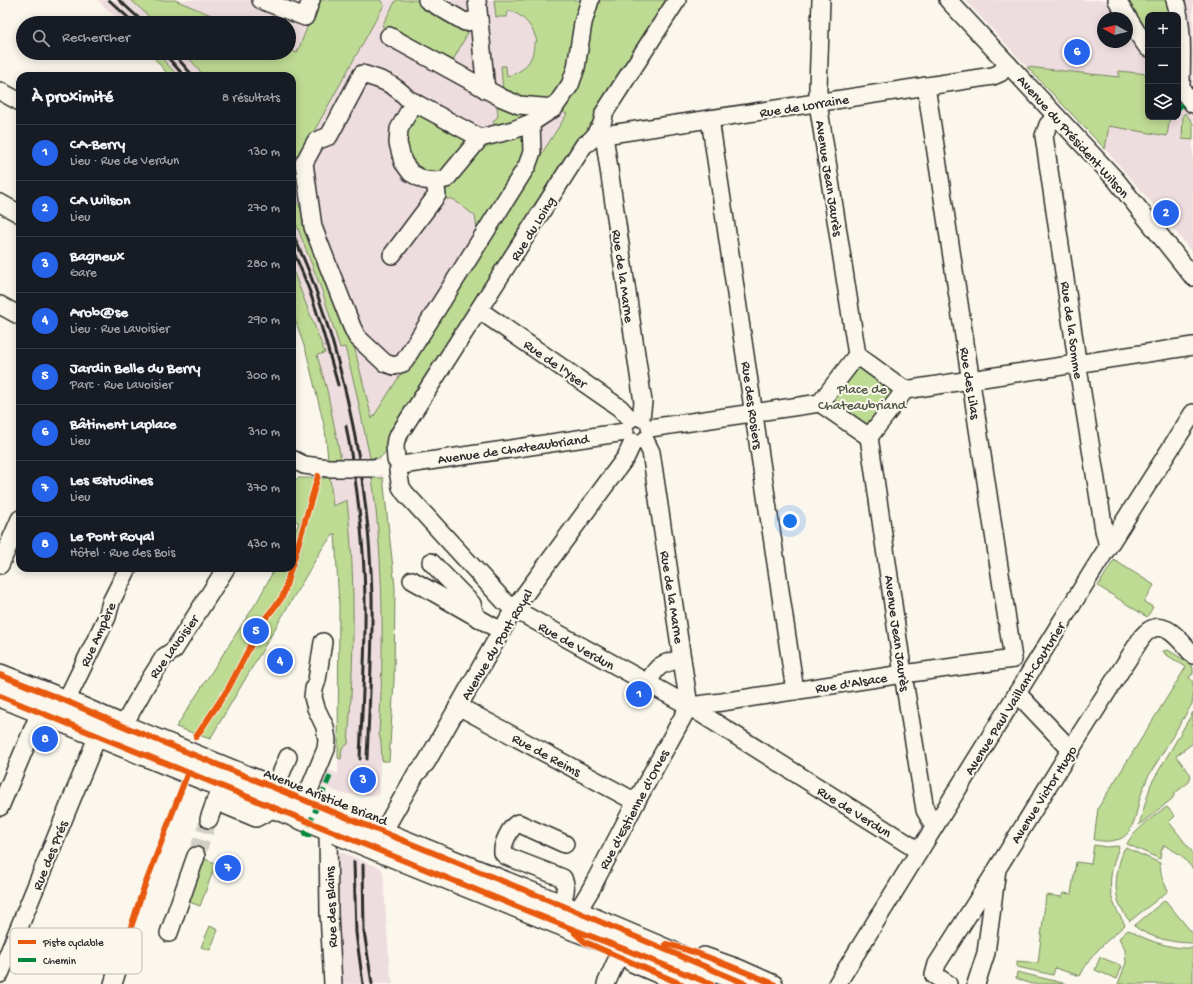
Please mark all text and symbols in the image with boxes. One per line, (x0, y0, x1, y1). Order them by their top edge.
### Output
north arrow (1097, 12, 1133, 48)
map controls (1145, 12, 1181, 120)
button: + (1145, 12, 1181, 48)
search box (16, 16, 296, 60)
icon: search (30, 27, 52, 49)
text: Rechercher (62, 29, 130, 47)
pin: 6 (1064, 37, 1090, 67)
button: − (1145, 48, 1181, 84)
street label: Avenue du Président Wilson (1012, 73, 1132, 203)
button: layers (1145, 84, 1181, 120)
text: À proximité (32, 88, 113, 108)
text: 8 résultats (222, 91, 280, 106)
street label: Rue de Lorraine (759, 92, 851, 123)
street label: Avenue Jean Jaurès (810, 119, 845, 238)
text: CA-Berry (70, 136, 125, 154)
text: 1 (42, 145, 48, 160)
text: 130 m (248, 145, 280, 160)
text: Lieu · Rue de Verdun (70, 154, 179, 169)
text: CA Wilson (70, 192, 130, 210)
street label: Rue du Loing (508, 194, 561, 265)
pin: 2 (1153, 198, 1179, 228)
text: 2 (42, 201, 48, 216)
text: 270 m (247, 201, 280, 216)
text: Lieu (70, 210, 90, 225)
street label: Rue de la Marne (607, 229, 637, 325)
text: Bagneux (70, 248, 124, 266)
text: 3 (42, 257, 48, 272)
text: 280 m (247, 257, 280, 272)
text: Gare (70, 266, 97, 281)
street label: Rue de la Somme (1055, 281, 1086, 381)
text: Arob@se (70, 304, 128, 322)
text: 4 (42, 313, 48, 328)
text: 290 m (247, 313, 280, 328)
text: Lieu · Rue Lavoisier (70, 322, 170, 337)
street label: Rue de l'Yser (520, 337, 590, 394)
street label: Rue des Lilas (954, 346, 983, 421)
text: Jardin Belle du Berry (70, 360, 200, 378)
street label: Rue des Rosiers (736, 360, 765, 451)
text: 5 (42, 369, 48, 384)
text: 300 m (246, 369, 280, 384)
text: Parc · Rue Lavoisier (70, 378, 173, 393)
park label: Place de Chateaubriand (818, 382, 908, 415)
text: Bâtiment Laplace (70, 416, 176, 434)
text: 6 (42, 425, 48, 440)
text: 310 m (248, 425, 280, 440)
street label: Avenue de Chateaubriand (437, 431, 592, 469)
text: Lieu (70, 434, 90, 449)
text: Les Estudines (70, 472, 153, 490)
text: 7 (42, 481, 48, 496)
text: 370 m (247, 481, 280, 496)
text: Lieu (70, 490, 90, 505)
your location (780, 511, 800, 531)
text: Le Pont Royal (70, 528, 154, 546)
text: 8 (41, 537, 49, 552)
text: 430 m (247, 537, 280, 552)
text: Hôtel · Rue des Bois (70, 546, 175, 561)
street label: Rue de la Marne (655, 550, 686, 646)
street label: Avenue Jean Jaurès (879, 574, 912, 693)
street label: Avenue du Pont Royal (458, 587, 538, 704)
street label: Rue Ampère (77, 599, 121, 670)
street label: Rue Lavoisier (146, 612, 204, 682)
pin: 5 (243, 616, 269, 646)
street label: Rue de Verdun (535, 619, 617, 675)
street label: Avenue Paul Vaillant-Couturier (962, 619, 1071, 779)
pin: 4 (267, 646, 293, 676)
street label: Rue d'Alsace (814, 670, 889, 699)
pin: 1 (626, 679, 652, 709)
pin: 8 (32, 724, 58, 754)
street label: Rue de Reims (508, 731, 584, 782)
street label: Avenue Victor Hugo (1008, 743, 1082, 847)
street label: Rue d'Estienne d'Orves (596, 746, 674, 873)
pin: 3 (350, 765, 376, 795)
street label: Avenue Aristide Briand (261, 766, 391, 832)
street label: Rue de Verdun (813, 783, 894, 843)
street label: Rue des Prés (30, 818, 73, 893)
pin: 7 (215, 853, 241, 883)
street label: Rue des Blains (323, 865, 342, 948)
legend (10, 928, 142, 974)
text: Piste cyclable (42, 938, 104, 950)
text: Chemin (43, 956, 77, 968)

